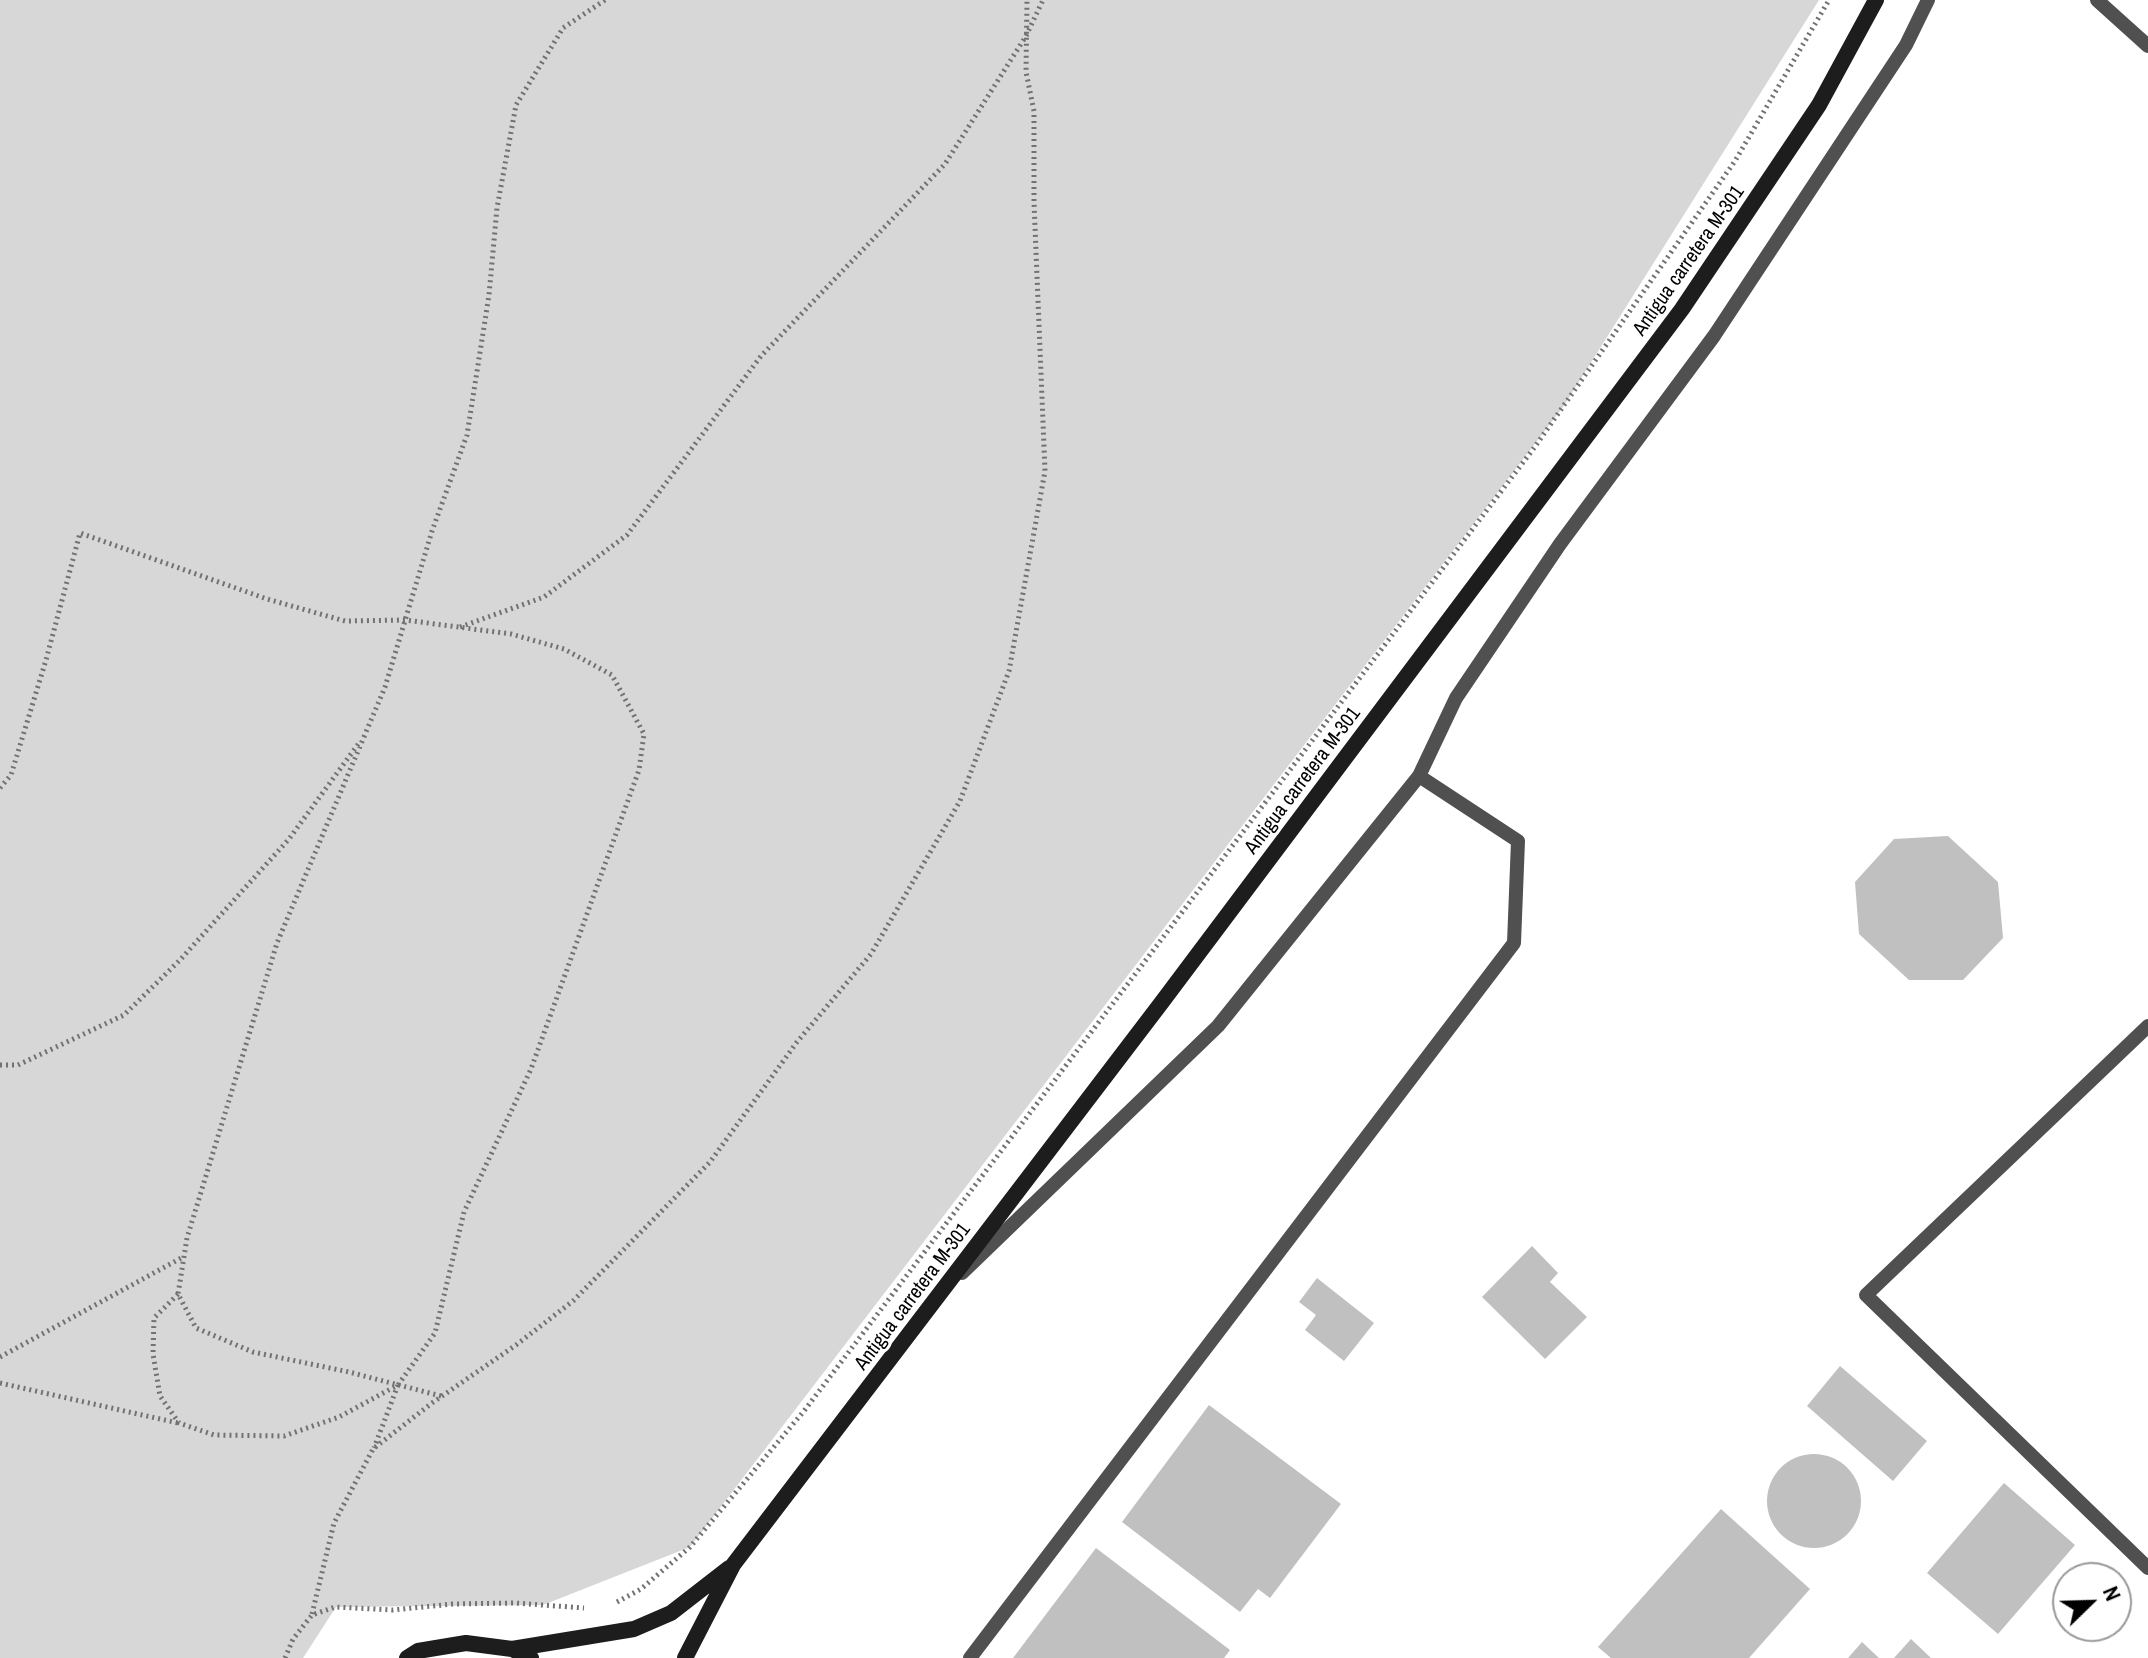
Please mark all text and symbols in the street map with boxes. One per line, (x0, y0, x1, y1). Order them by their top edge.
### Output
street label: Antigua carretera M-301 (1628, 181, 1750, 341)
street label: Antigua carretera M-301 (1240, 703, 1366, 859)
street label: Antigua carretera M-301 (850, 1219, 976, 1375)
north arrow (2052, 1562, 2132, 1642)
text: N (2096, 1582, 2129, 1605)

